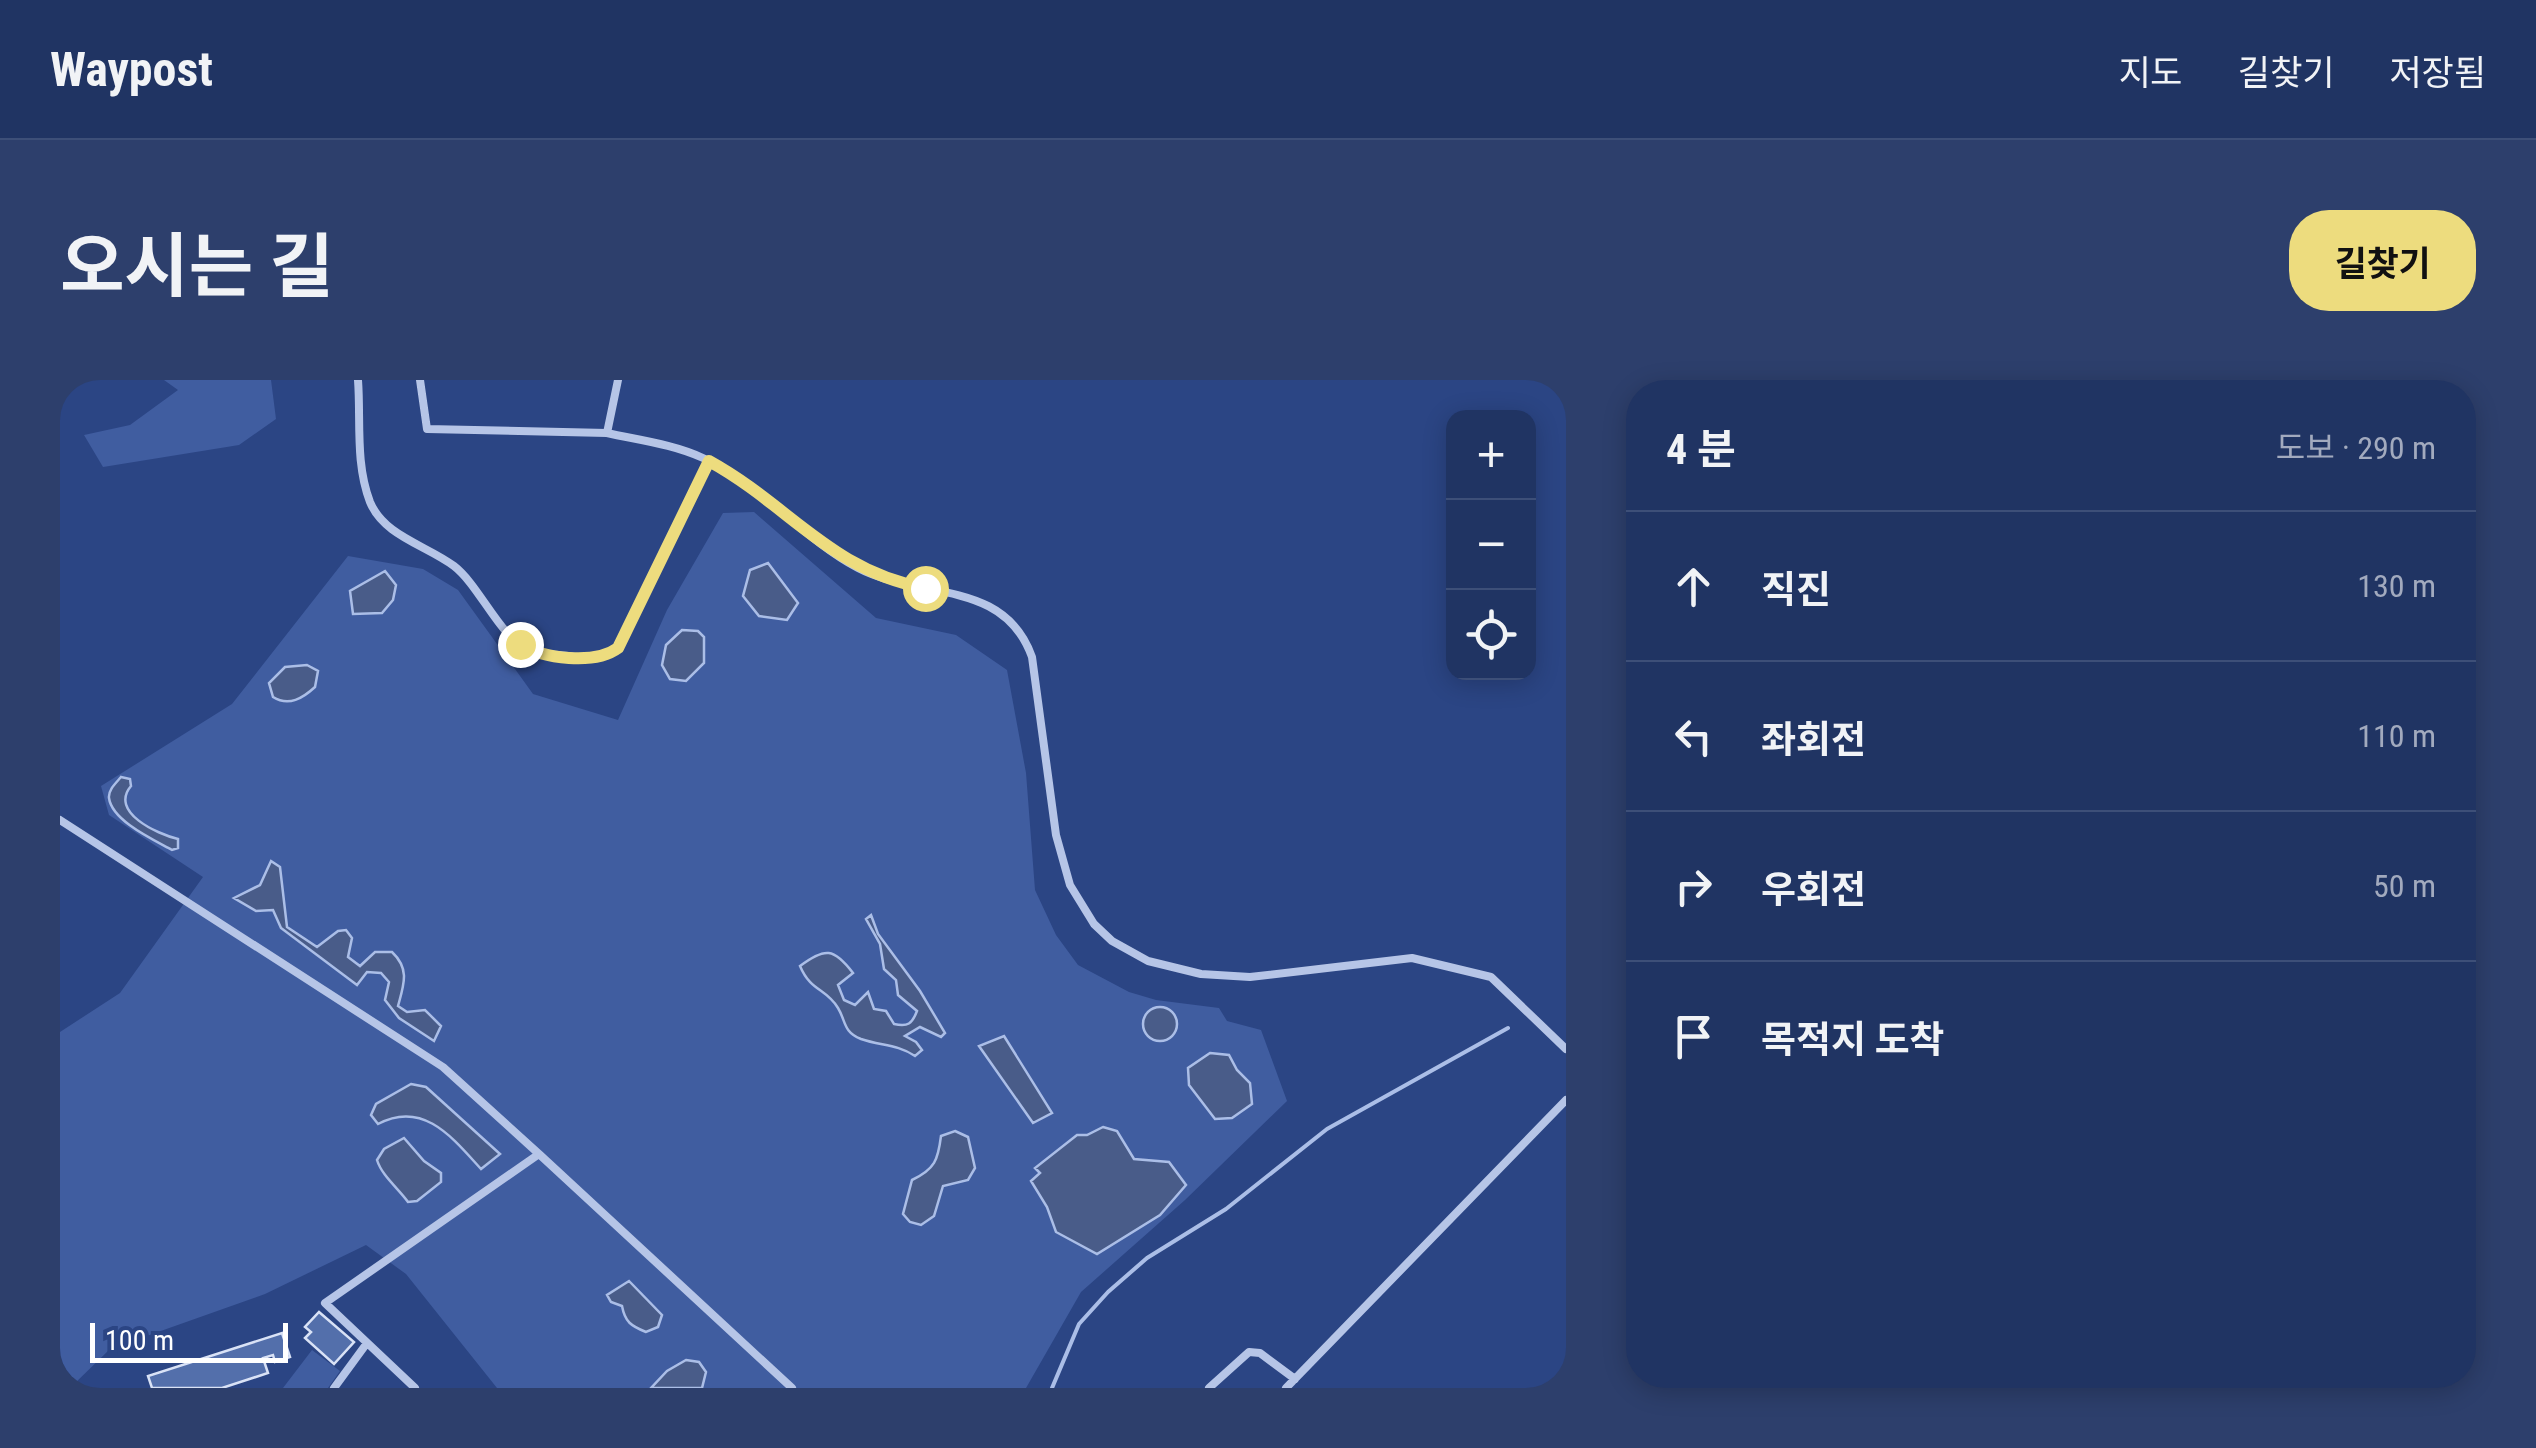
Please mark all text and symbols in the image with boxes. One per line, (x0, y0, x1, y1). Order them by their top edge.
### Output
text: Waypost (50, 41, 213, 98)
text: 지도 (2118, 53, 2183, 94)
text: 길찾기 (2238, 53, 2334, 94)
text: 저장됨 (2389, 53, 2486, 94)
button: 길찾기 (2289, 210, 2476, 311)
text: 오시는 길 (60, 226, 334, 308)
map controls (1446, 410, 1536, 680)
button: + (1446, 410, 1536, 500)
text: 4 분 (1666, 425, 1736, 474)
text: 도보 · 290 m (2276, 429, 2436, 467)
button: − (1446, 500, 1536, 590)
icon: ahead (1666, 559, 1721, 614)
route start (903, 566, 949, 612)
text: 130 m (2357, 567, 2436, 605)
text: 직진 (1761, 568, 1831, 612)
button: locate (1446, 590, 1536, 680)
route end (498, 622, 544, 668)
icon: left (1666, 709, 1721, 764)
text: 110 m (2357, 717, 2436, 755)
text: 좌회전 (1761, 718, 1866, 762)
icon: right (1666, 859, 1721, 914)
text: 50 m (2373, 867, 2436, 905)
text: 우회전 (1761, 868, 1866, 912)
icon: arrive (1666, 1009, 1721, 1064)
text: 목적지 도착 (1761, 1018, 1945, 1062)
scale bar (90, 1318, 288, 1363)
text: 100 m (105, 1324, 174, 1357)

